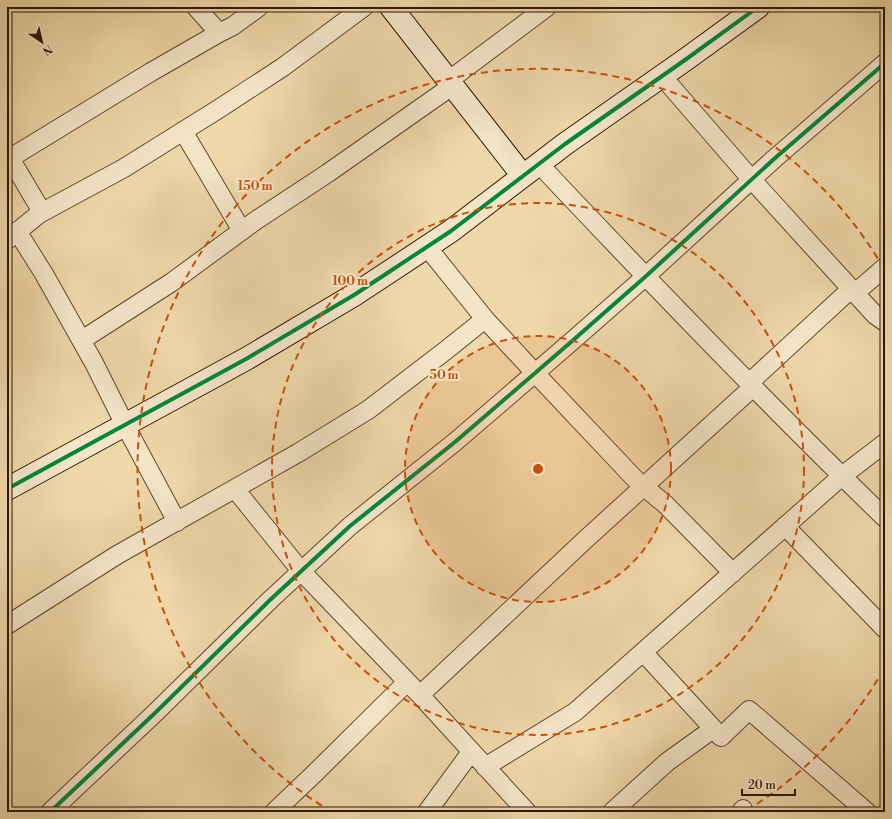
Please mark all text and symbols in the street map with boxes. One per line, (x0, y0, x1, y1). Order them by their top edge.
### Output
north arrow (22, 22, 62, 62)
text: N (39, 41, 55, 58)
text: 150 m (238, 179, 272, 194)
text: 100 m (332, 274, 368, 289)
text: 50 m (429, 368, 459, 383)
centre of rings (531, 462, 545, 476)
scale bar (742, 771, 795, 797)
text: 20 m (748, 778, 776, 793)

